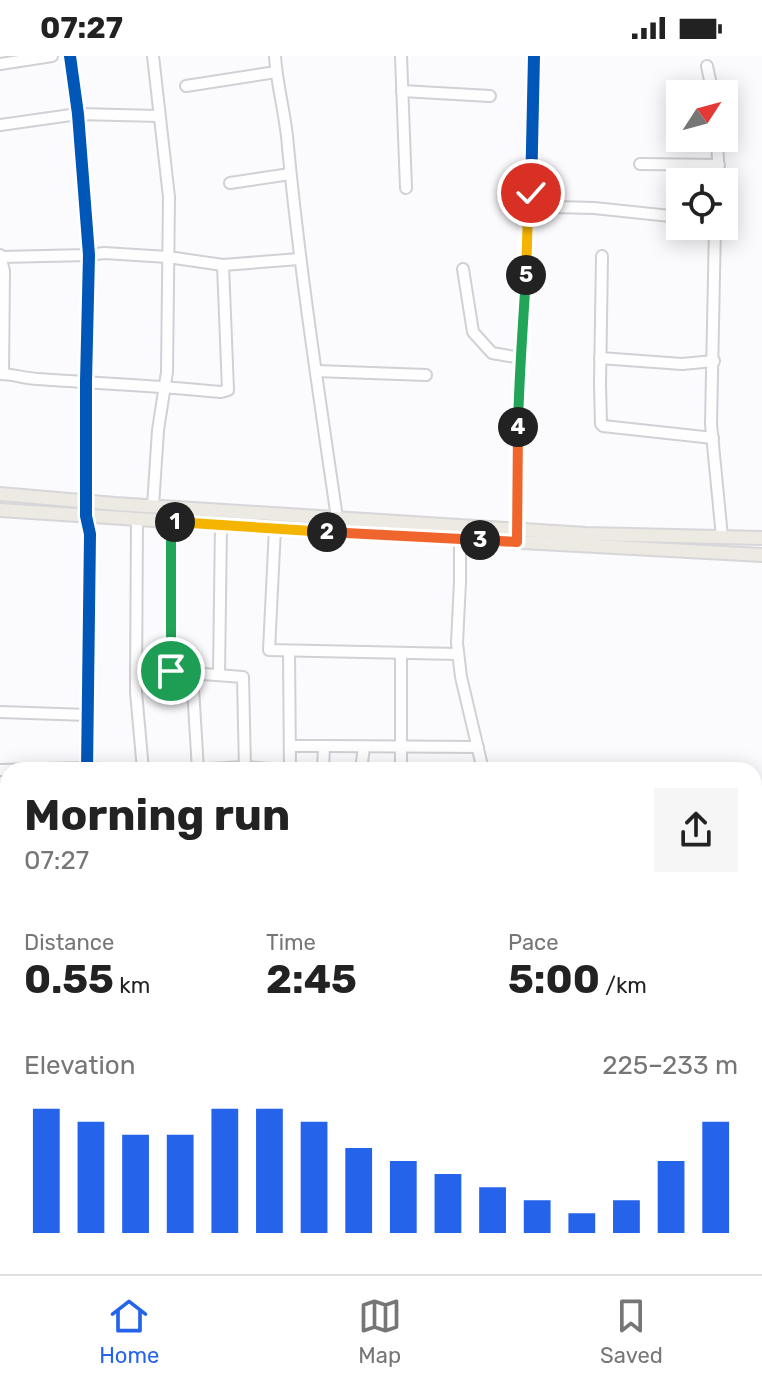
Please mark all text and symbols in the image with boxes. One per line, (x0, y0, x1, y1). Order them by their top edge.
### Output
text: 07:27 (40, 10, 123, 46)
north arrow (666, 80, 738, 152)
map controls (666, 80, 738, 240)
pin (497, 159, 565, 227)
button: locate (666, 168, 738, 240)
icon: check (509, 171, 553, 215)
pin: 5 (506, 255, 546, 295)
text: 5 (519, 261, 533, 288)
pin: 4 (498, 407, 538, 447)
text: 4 (510, 413, 526, 440)
pin: 1 (155, 502, 195, 542)
text: 1 (170, 508, 180, 535)
pin: 2 (307, 512, 347, 552)
text: 2 (320, 518, 334, 545)
pin: 3 (460, 520, 500, 560)
text: 3 (473, 526, 487, 553)
pin (137, 637, 205, 705)
icon: arrive (149, 649, 193, 693)
button: share (654, 788, 738, 872)
text: Morning run (24, 789, 290, 841)
text: 07:27 (24, 845, 89, 876)
text: Distance (24, 929, 114, 956)
text: Time (266, 929, 316, 956)
text: Pace (508, 929, 559, 956)
text: 0.55 (24, 956, 114, 1003)
text: 2:45 (266, 956, 357, 1003)
text: 5:00 (508, 956, 600, 1003)
text: km (114, 972, 150, 999)
text: /km (600, 972, 647, 999)
text: Elevation (24, 1050, 135, 1081)
text: 225–233 m (602, 1050, 738, 1081)
tab: Home (99, 1294, 159, 1369)
tab: Map (358, 1294, 402, 1369)
tab: Saved (600, 1294, 663, 1369)

